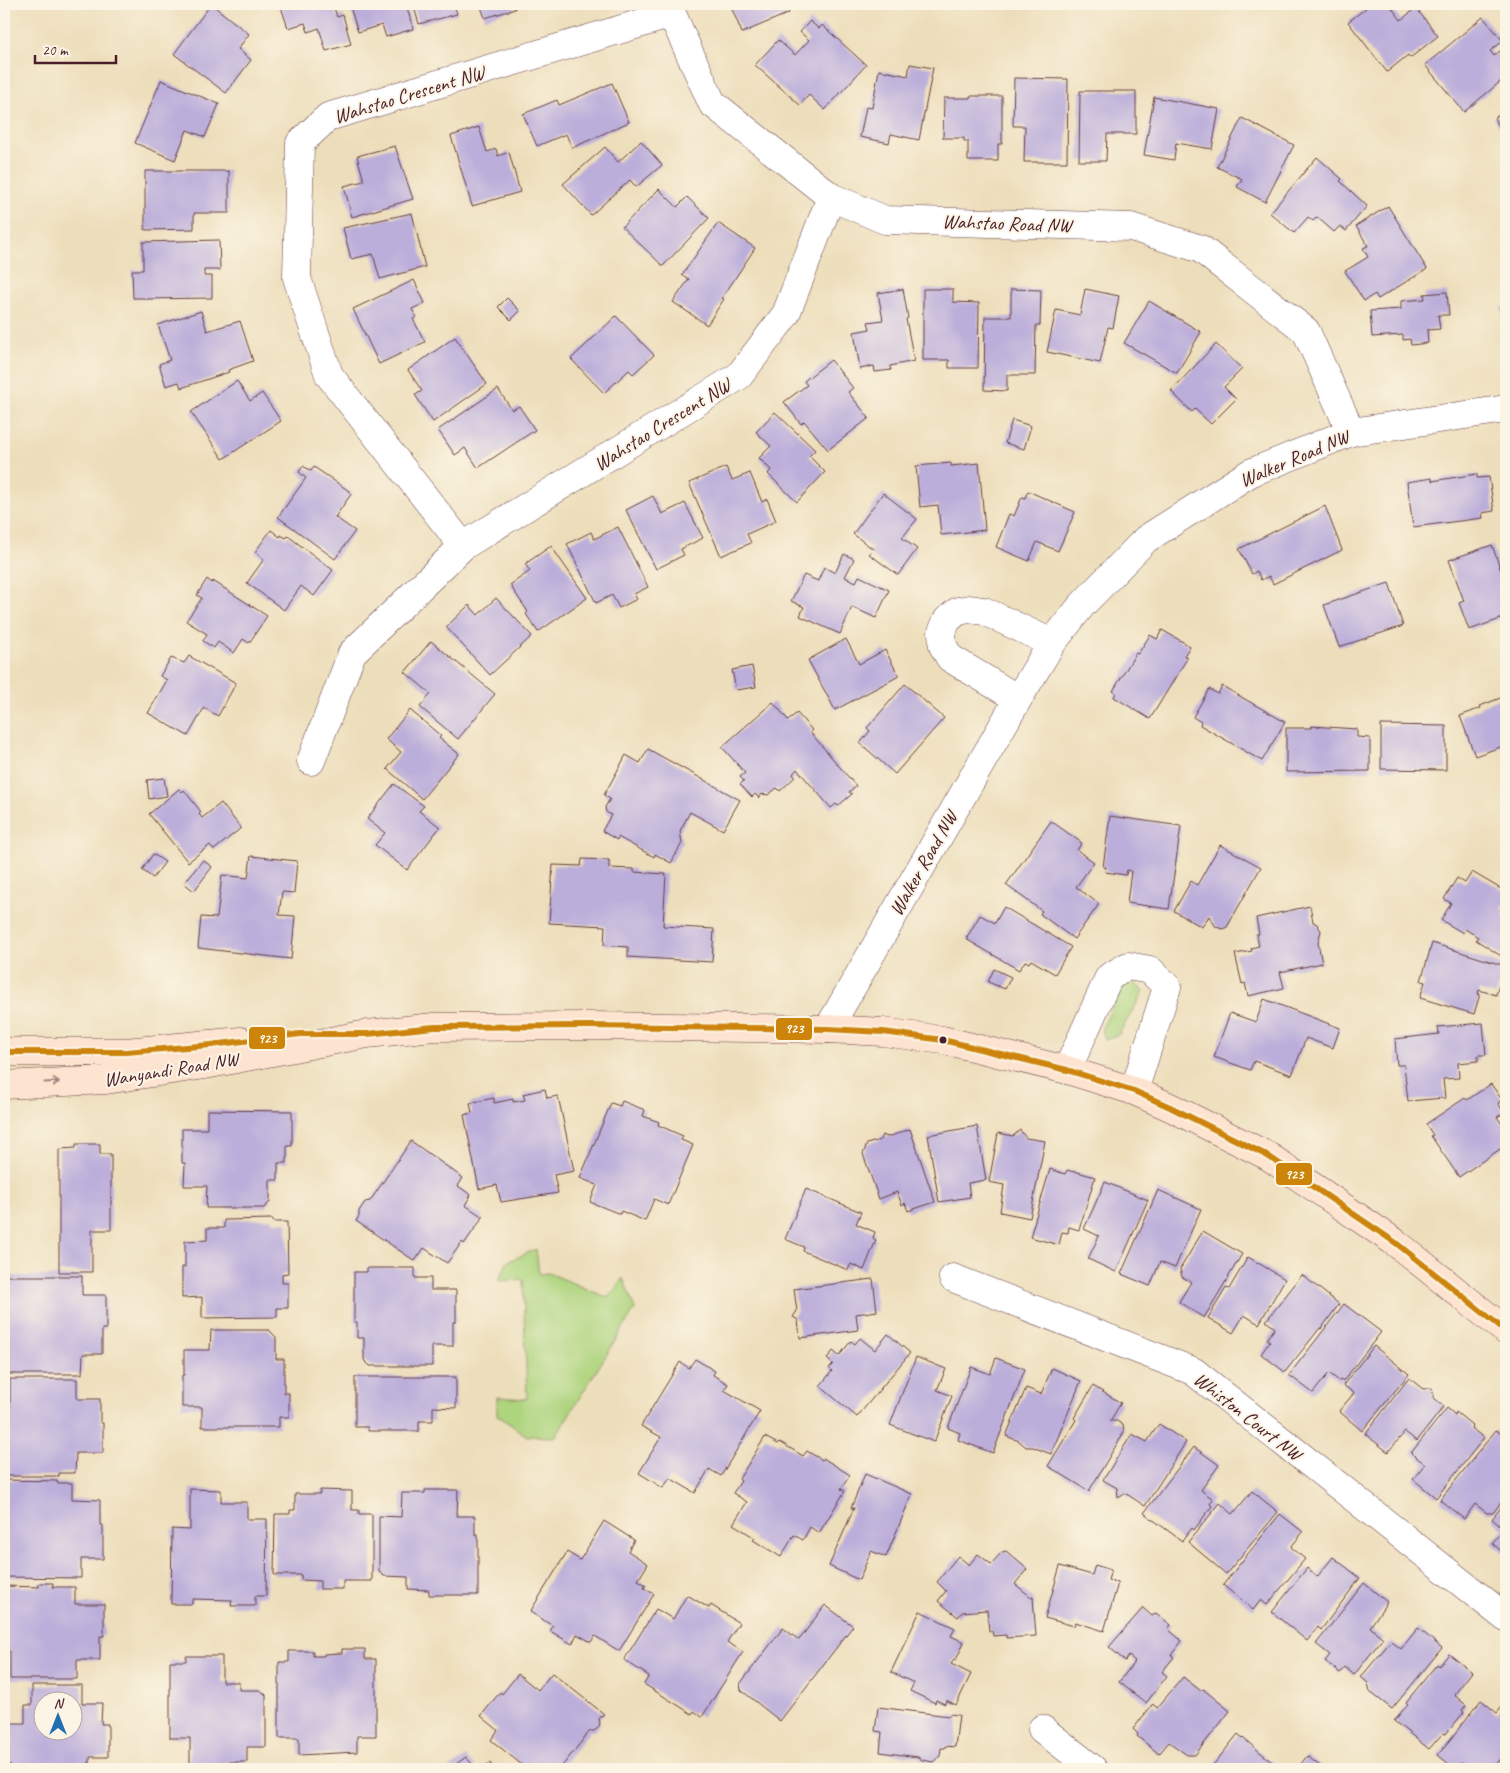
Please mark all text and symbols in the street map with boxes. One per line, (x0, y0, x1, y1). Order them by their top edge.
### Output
scale bar (35, 32, 116, 64)
text: 20 m (42, 41, 69, 60)
street label: Wahstao Crescent NW (331, 59, 490, 129)
street label: Wahstao Road NW (942, 209, 1075, 238)
street label: Wahstao Crescent NW (589, 371, 737, 477)
street label: Walker Road NW (1236, 423, 1355, 493)
street label: Walker Road NW (883, 804, 965, 920)
line badge: 923 (775, 1017, 813, 1041)
text: 923 (785, 1020, 805, 1037)
line badge: 923 (248, 1026, 286, 1050)
text: 923 (258, 1030, 278, 1047)
unlabelled marker (938, 1035, 948, 1045)
street label: Wanyandi Road NW (102, 1046, 243, 1092)
one-way arrow (44, 1078, 60, 1087)
line badge: 923 (1275, 1162, 1313, 1186)
text: 923 (1285, 1166, 1305, 1183)
street label: Whiston Court NW (1189, 1366, 1309, 1468)
north arrow (32, 1690, 82, 1740)
text: N (54, 1695, 65, 1712)

